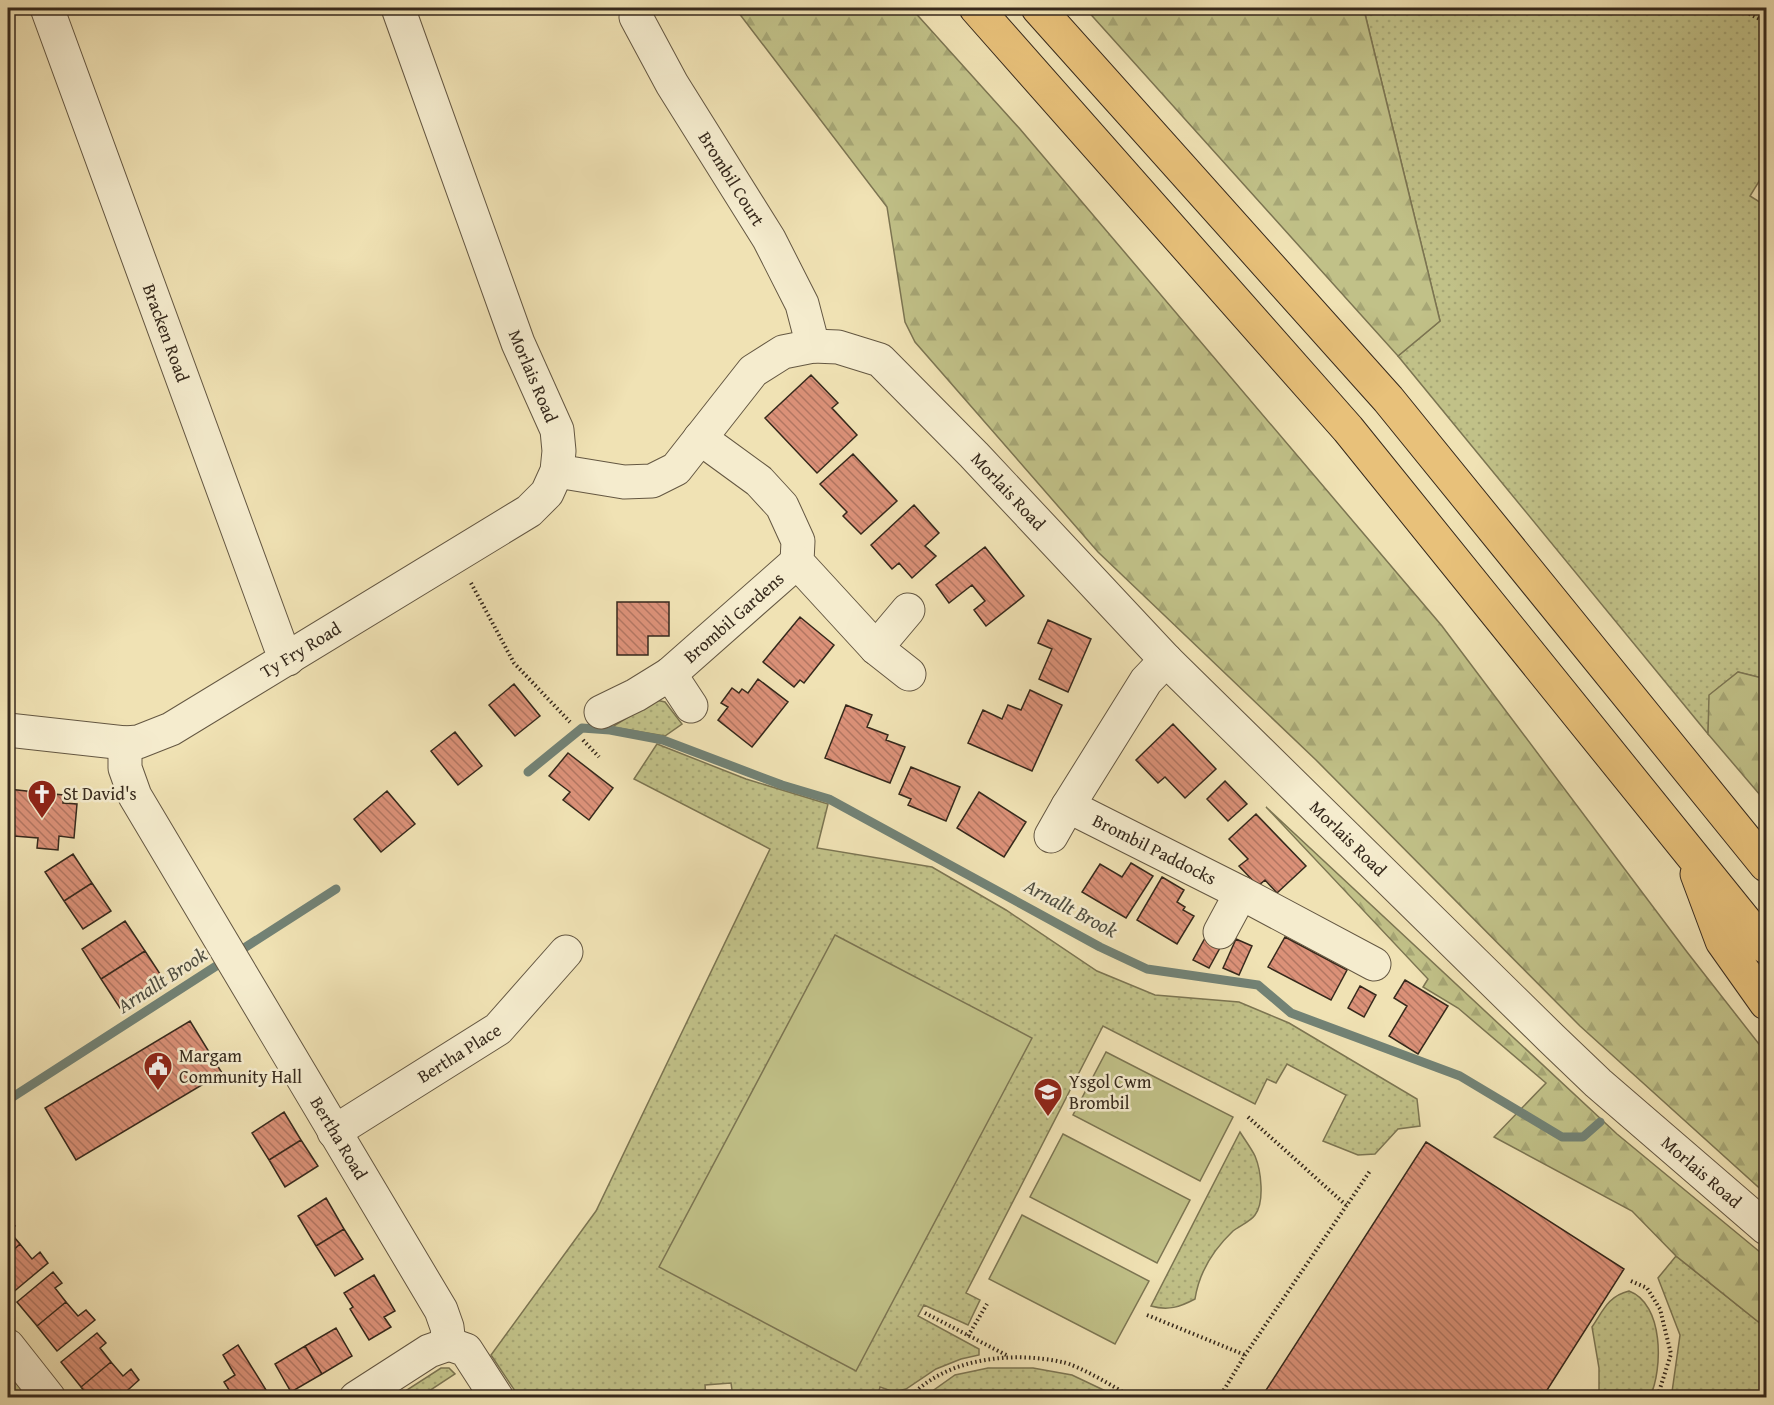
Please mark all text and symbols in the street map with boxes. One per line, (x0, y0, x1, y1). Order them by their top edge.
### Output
street label: Brombil Court (692, 126, 772, 232)
street label: Bracken Road (136, 280, 197, 386)
street label: Morlais Road (502, 325, 565, 427)
street label: Morlais Road (965, 446, 1052, 537)
street label: Brombil Gardens (677, 565, 790, 669)
street label: Ty Fry Road (255, 615, 346, 685)
church icon: St David's (26, 778, 58, 820)
place label: St David's (63, 780, 137, 807)
street label: Morlais Road (1304, 794, 1393, 883)
street label: Brombil Paddocks (1088, 807, 1221, 891)
water label: Arnallt Brook (1019, 870, 1124, 945)
water label: Arnallt Brook (110, 939, 213, 1020)
street label: Bertha Place (412, 1016, 506, 1089)
place label: Margam Community Hall (179, 1042, 302, 1090)
public building icon: Margam Community Hall (142, 1050, 174, 1092)
place label: Ysgol Cwm Brombil (1069, 1068, 1152, 1116)
school or university icon: Ysgol Cwm Brombil (1032, 1076, 1064, 1118)
street label: Bertha Road (304, 1091, 375, 1185)
street label: Morlais Road (1655, 1129, 1748, 1215)

